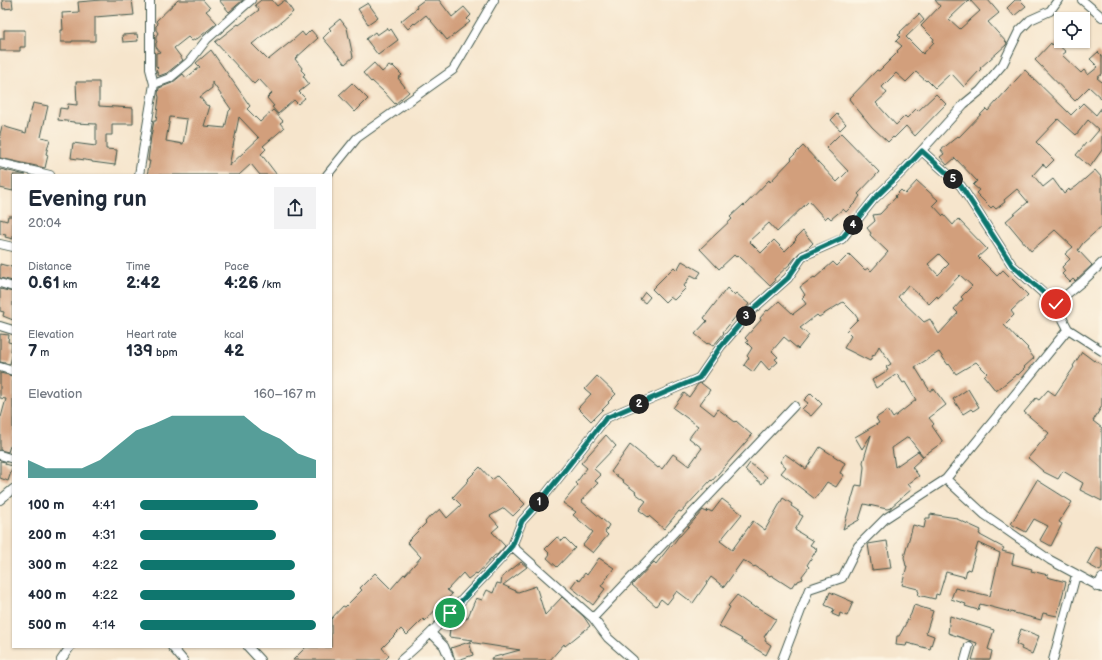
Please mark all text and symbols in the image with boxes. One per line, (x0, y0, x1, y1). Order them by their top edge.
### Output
map controls (1054, 12, 1090, 48)
button: locate (1054, 12, 1090, 48)
pin: 5 (943, 169, 963, 189)
text: 5 (950, 172, 956, 185)
text: Evening run (28, 186, 147, 213)
button: share (274, 187, 316, 229)
text: 20:04 (28, 215, 62, 231)
pin: 4 (843, 215, 863, 235)
text: 4 (850, 218, 856, 231)
text: Distance (28, 260, 72, 273)
text: Time (126, 260, 150, 273)
text: Pace (224, 260, 249, 273)
text: 0.61 (28, 273, 60, 293)
text: 2:42 (126, 273, 160, 293)
text: 4:26 (224, 273, 259, 293)
text: km (60, 278, 77, 291)
text: /km (259, 278, 281, 291)
pin (1039, 287, 1073, 321)
icon: check (1045, 293, 1067, 315)
pin: 3 (736, 306, 756, 326)
text: 3 (743, 309, 749, 322)
text: Elevation (28, 328, 74, 341)
text: Heart rate (126, 328, 177, 341)
text: kcal (224, 328, 244, 341)
text: 7 (28, 341, 37, 361)
text: 139 (126, 341, 153, 361)
text: 42 (224, 341, 244, 361)
text: m (37, 346, 49, 359)
text: bpm (153, 346, 178, 359)
text: Elevation (28, 386, 82, 402)
text: 160–167 m (254, 386, 316, 402)
pin: 2 (629, 394, 649, 414)
text: 2 (636, 397, 642, 410)
pin: 1 (529, 492, 549, 512)
text: 1 (537, 495, 541, 508)
text: 100 m (28, 497, 64, 513)
text: 4:41 (92, 497, 116, 513)
text: 200 m (28, 527, 66, 543)
text: 4:31 (92, 527, 116, 543)
text: 300 m (28, 557, 66, 573)
text: 4:22 (92, 557, 118, 573)
text: 400 m (28, 587, 66, 603)
text: 4:22 (92, 587, 118, 603)
pin (433, 596, 467, 630)
icon: arrive (439, 602, 461, 624)
text: 500 m (28, 617, 66, 633)
text: 4:14 (92, 617, 116, 633)

